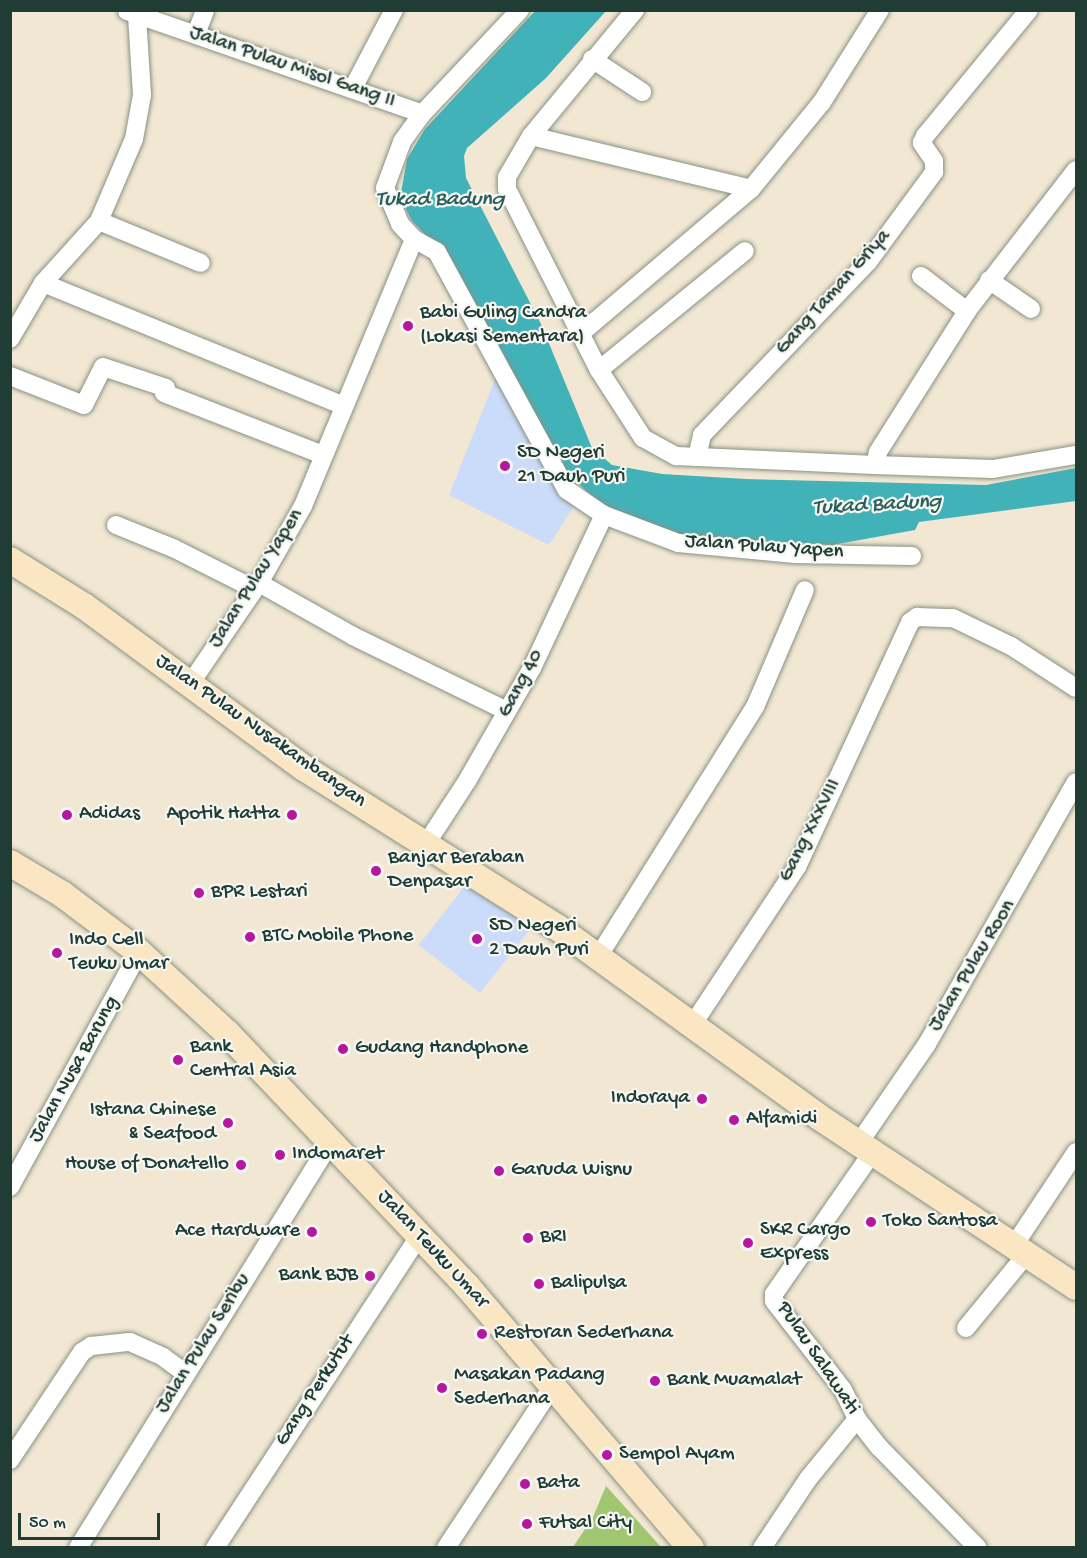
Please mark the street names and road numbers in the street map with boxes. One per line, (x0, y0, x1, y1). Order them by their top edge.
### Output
street label: Jalan Pulau Misol Gang II (186, 21, 398, 115)
street label: Gang Taman Griya (771, 225, 897, 361)
street label: Jalan Pulau Yapen (204, 505, 310, 653)
street label: Jalan Pulau Yapen (684, 530, 844, 566)
street label: Gang 40 (494, 646, 550, 722)
street label: Jalan Pulau Nusakambangan (150, 649, 370, 815)
street label: Gang XXXVIII (774, 775, 848, 887)
street label: Jalan Pulau Roon (924, 896, 1022, 1036)
street label: Jalan Nusa Barung (24, 992, 126, 1148)
street label: Jalan Teuku Umar (371, 1185, 493, 1315)
street label: Jalan Pulau Seribu (151, 1269, 257, 1419)
street label: Pulau Salawati (770, 1298, 864, 1420)
street label: Gang Perkutut (271, 1331, 361, 1451)

